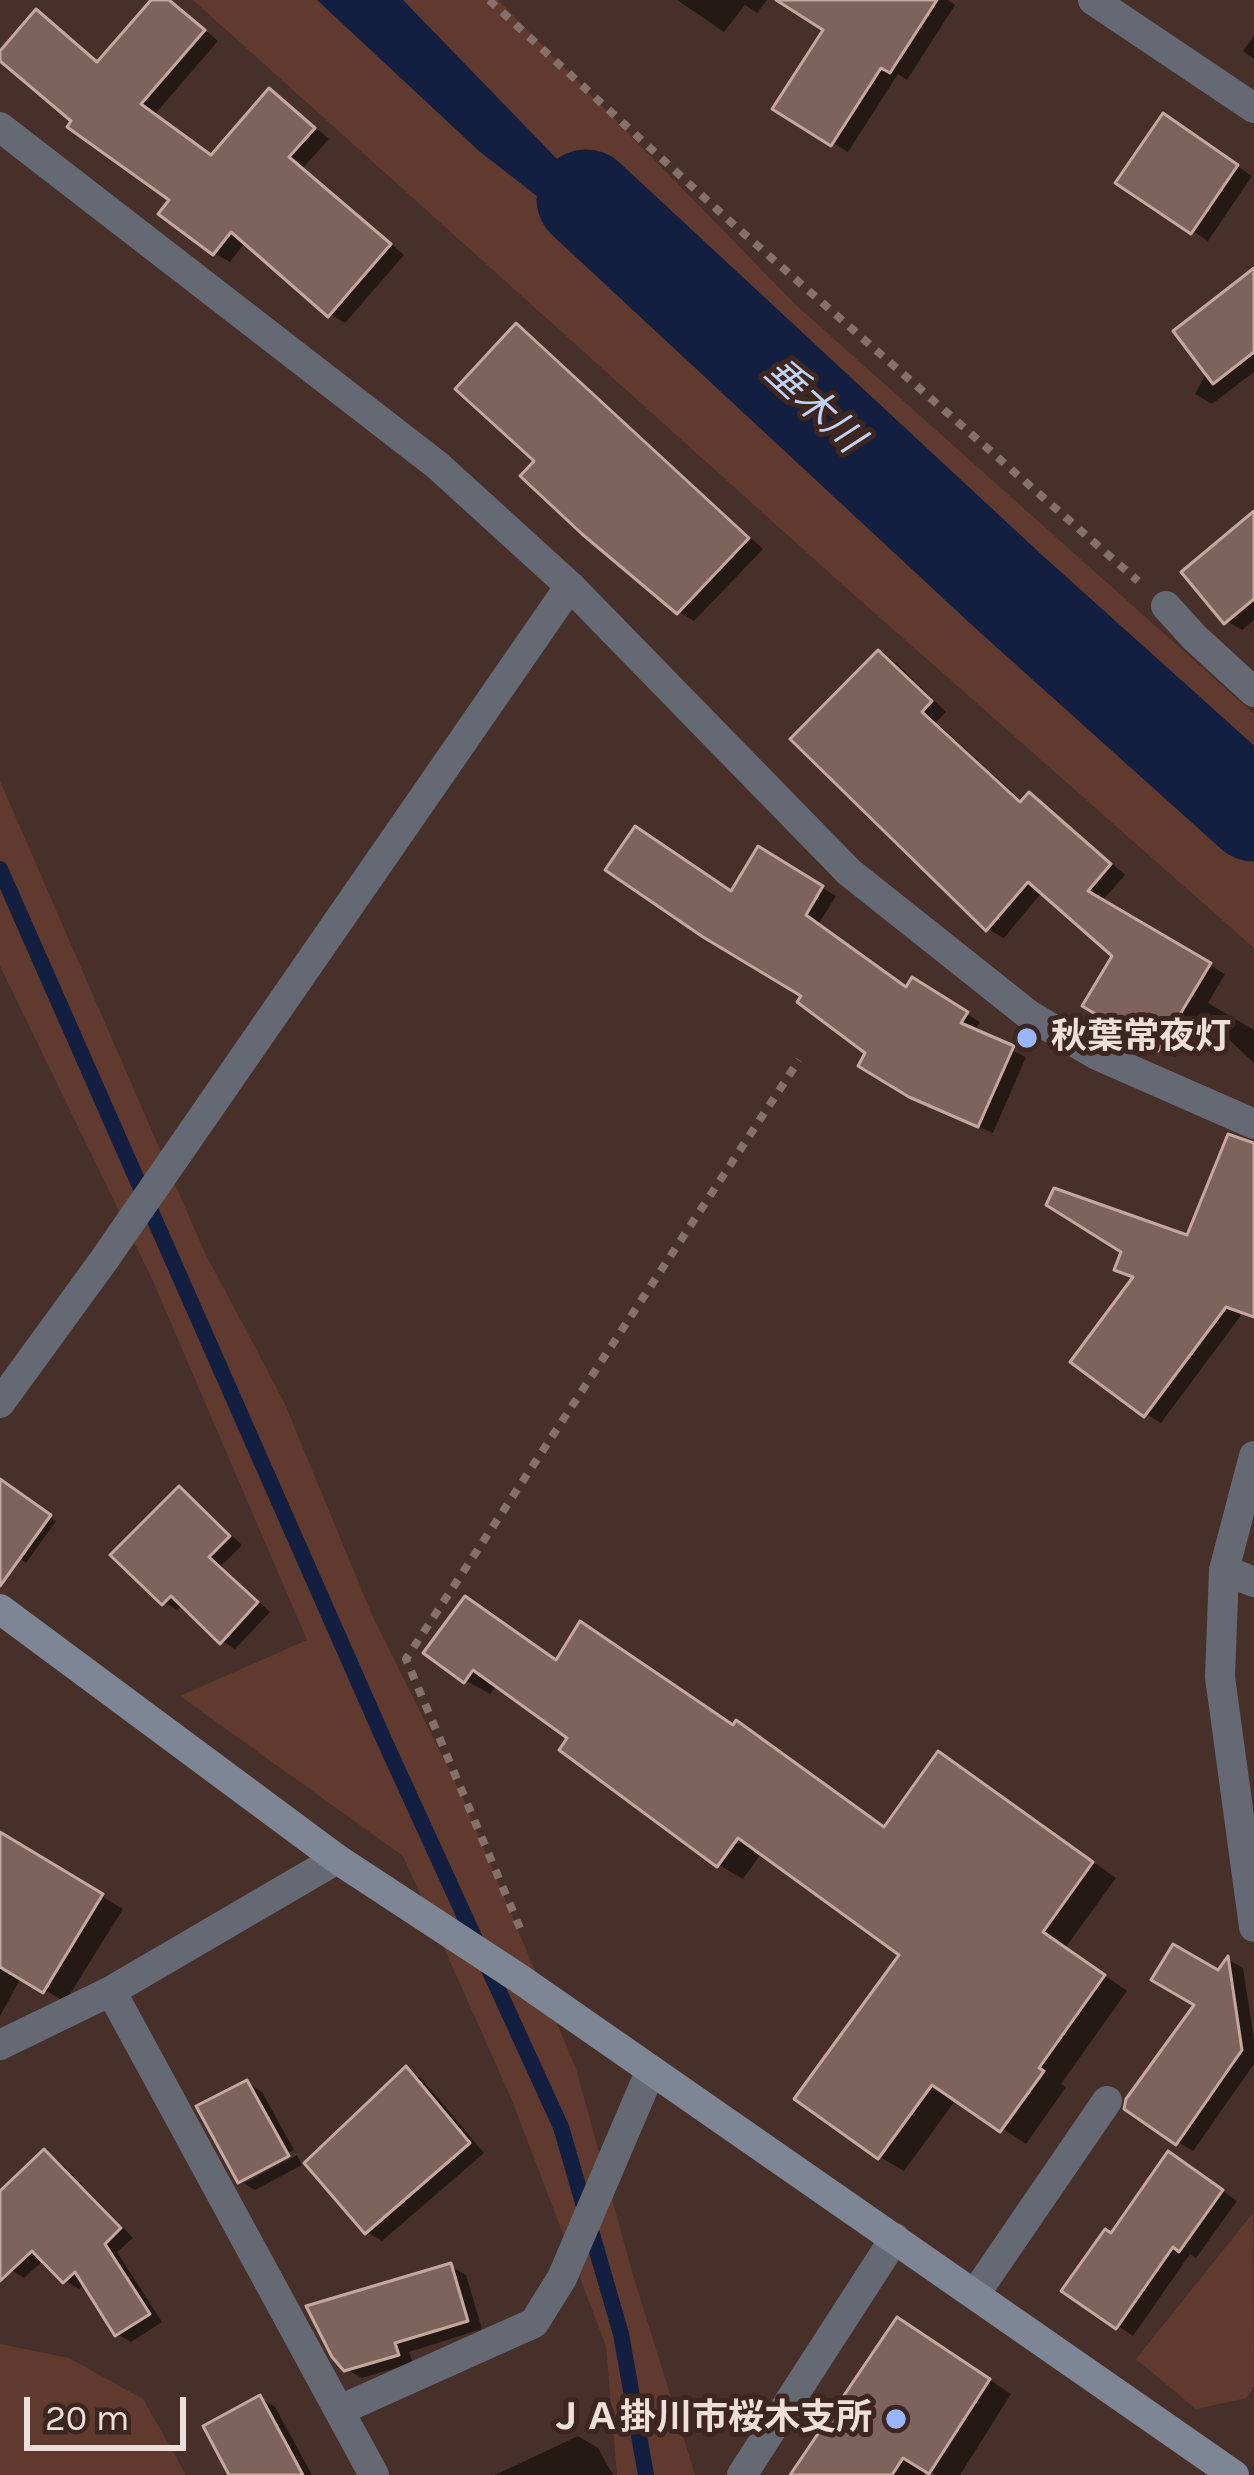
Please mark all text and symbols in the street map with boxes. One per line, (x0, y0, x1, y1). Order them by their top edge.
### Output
water label: 垂木川 (754, 349, 872, 463)
place label: 秋葉常夜灯 (1051, 1016, 1231, 1060)
marker: 秋葉常夜灯 (1014, 1025, 1040, 1051)
scale bar (30, 2373, 192, 2447)
text: 20 m (45, 2397, 129, 2439)
place label: ＪＡ掛川市桜木支所 (548, 2397, 872, 2441)
marker: ＪＡ掛川市桜木支所 (883, 2406, 909, 2432)

